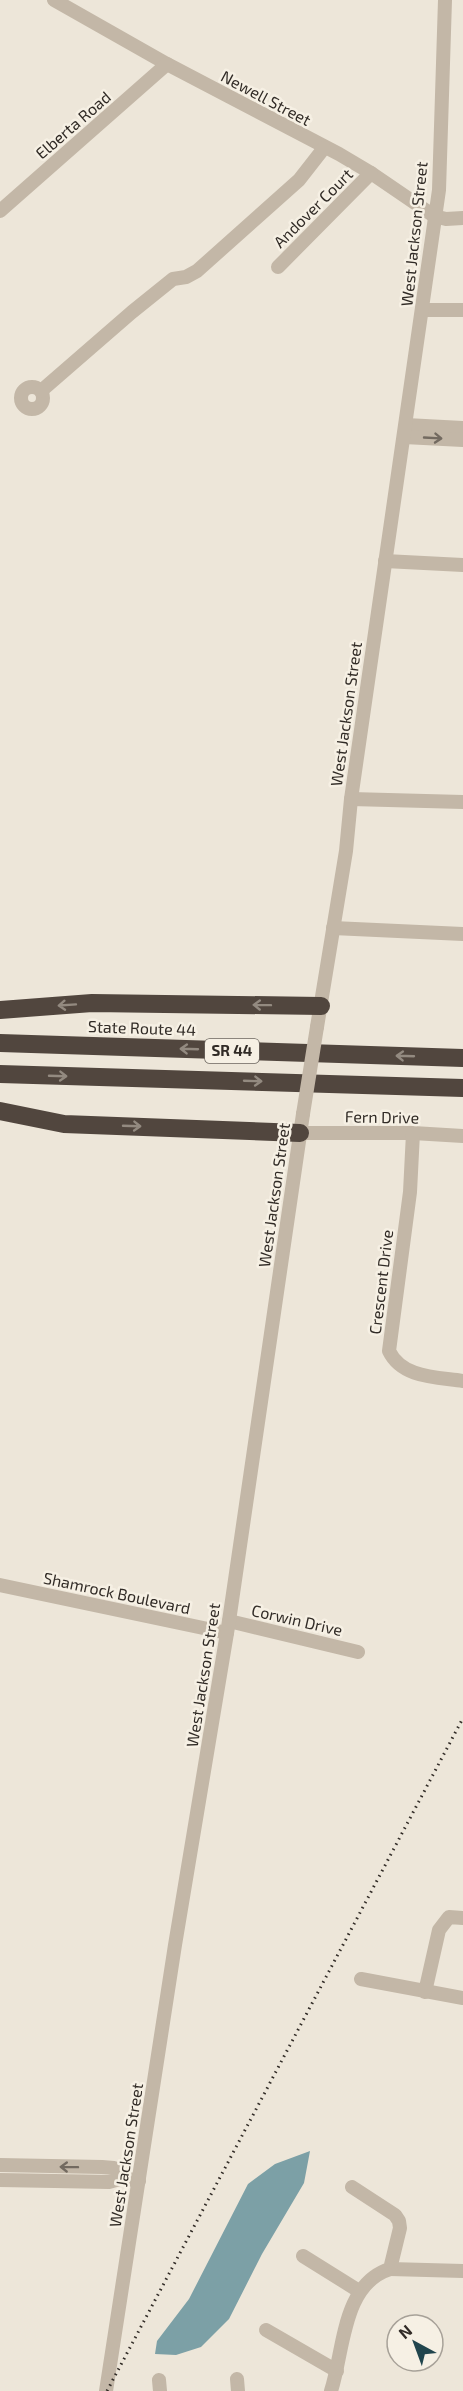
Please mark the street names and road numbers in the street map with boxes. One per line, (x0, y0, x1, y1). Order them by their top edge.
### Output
street label: Newell Street (218, 66, 314, 129)
street label: Elberta Road (31, 87, 114, 162)
street label: West Jackson Street (396, 161, 431, 307)
street label: Andover Court (269, 164, 356, 251)
street label: West Jackson Street (326, 640, 365, 787)
street label: State Route 44 (88, 1016, 196, 1039)
road number: SR 44 (205, 1039, 259, 1063)
street label: Fern Drive (345, 1106, 419, 1127)
street label: West Jackson Street (254, 1121, 293, 1268)
street label: Crescent Drive (365, 1229, 396, 1335)
street label: Shamrock Boulevard (42, 1568, 192, 1617)
street label: Corwin Drive (250, 1600, 344, 1639)
street label: West Jackson Street (182, 1601, 223, 1748)
street label: West Jackson Street (105, 2081, 146, 2228)

